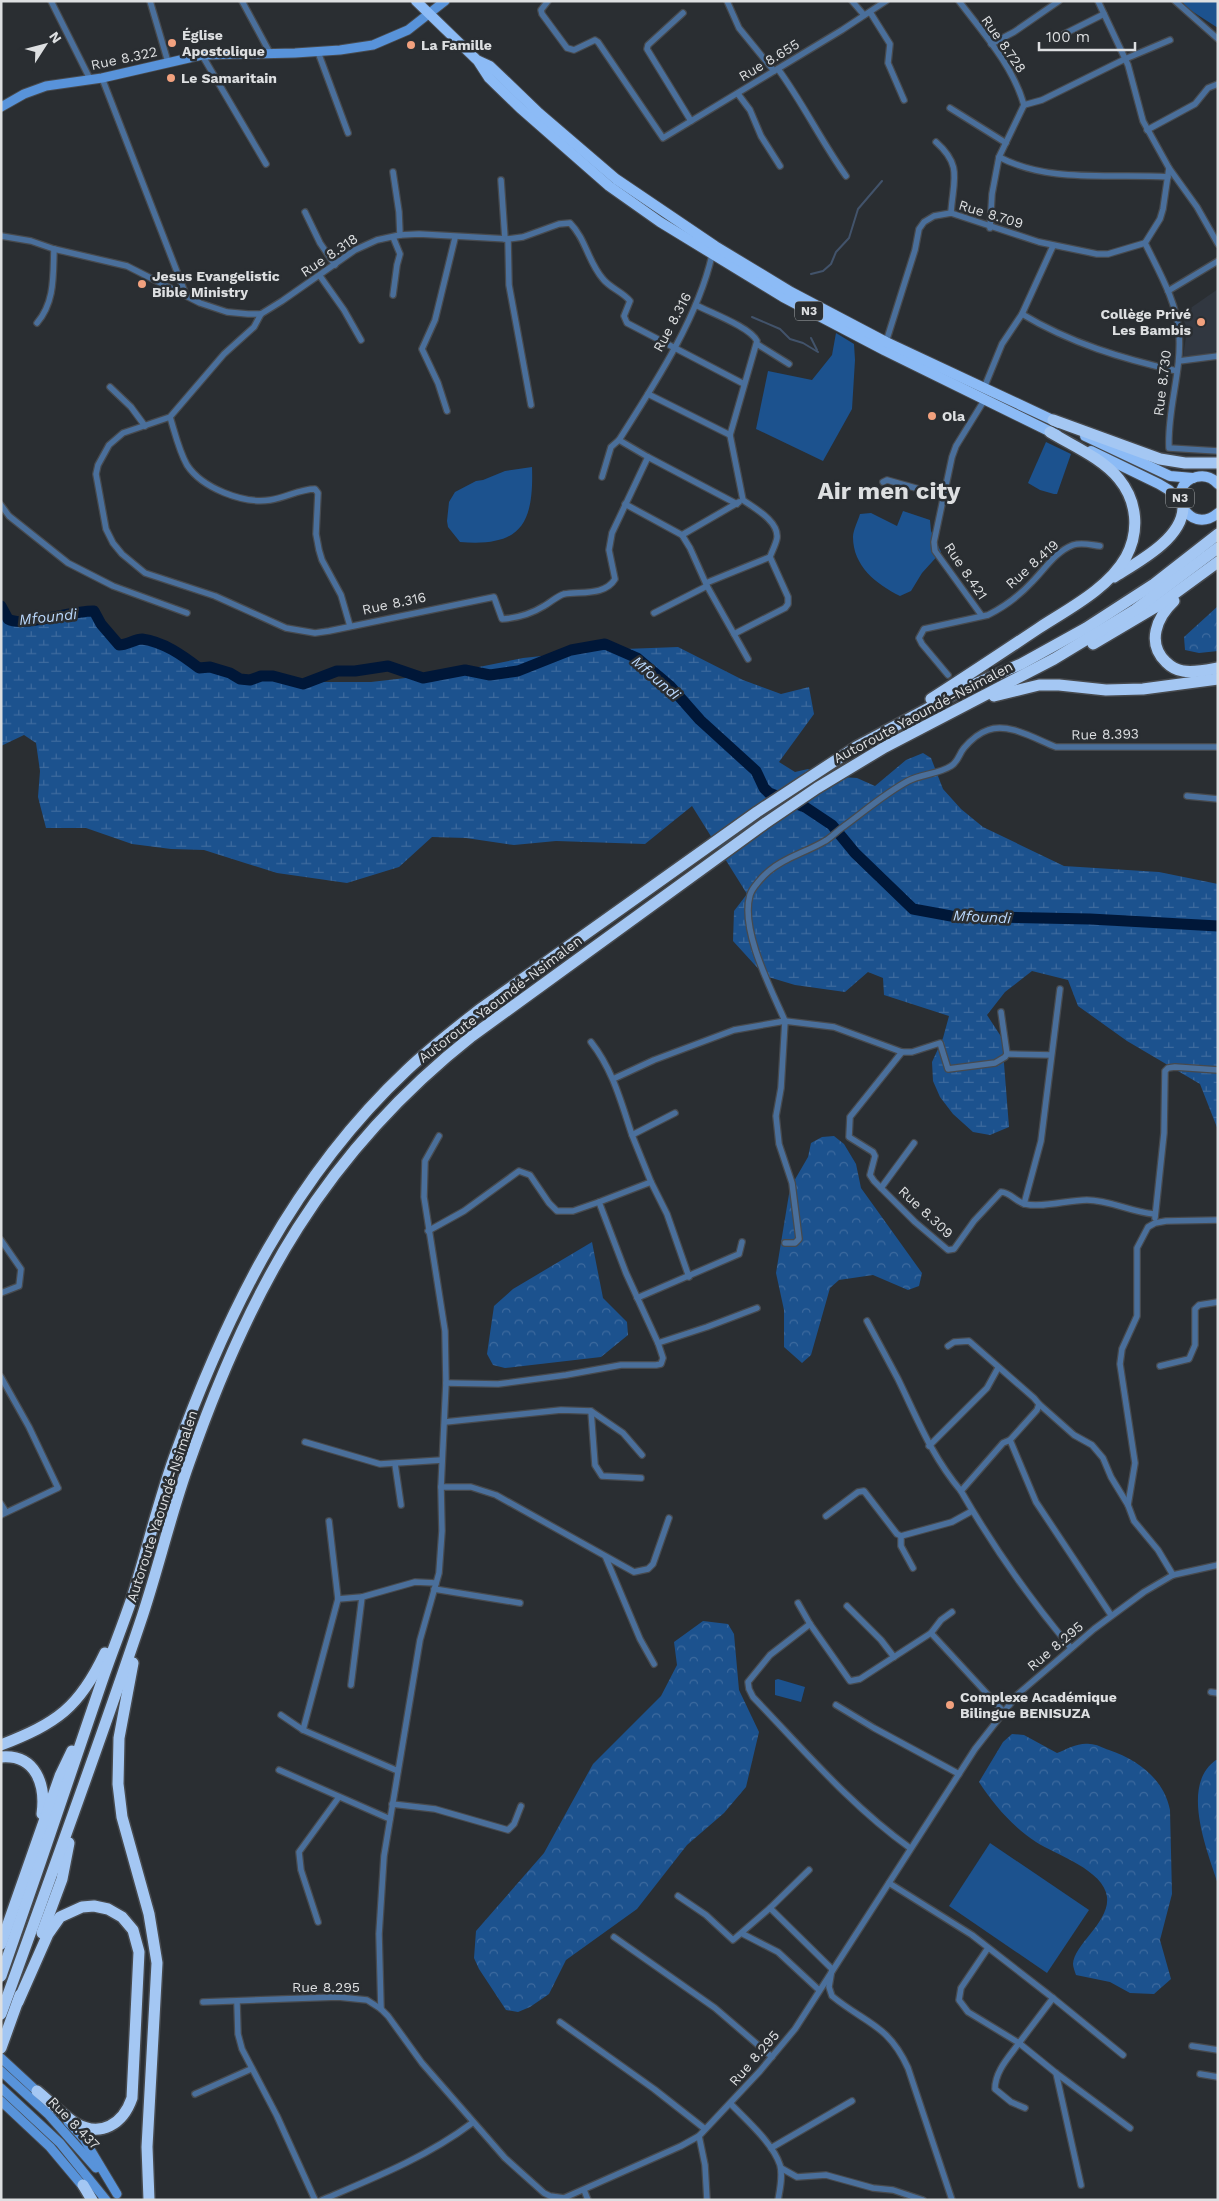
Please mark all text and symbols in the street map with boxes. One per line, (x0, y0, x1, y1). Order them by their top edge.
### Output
street label: Rue 8.728 (978, 12, 1030, 76)
north arrow (20, 20, 70, 70)
scale bar (1039, 20, 1135, 52)
place label: Église Apostolique (182, 27, 265, 59)
text: N (46, 28, 65, 46)
text: 100 m (1046, 28, 1090, 46)
street label: Rue 8.655 (736, 36, 802, 84)
marker: Église Apostolique (166, 37, 178, 49)
place label: La Famille (421, 37, 492, 53)
marker: La Famille (405, 39, 417, 51)
street label: Rue 8.322 (89, 43, 159, 73)
place label: Le Samaritain (181, 70, 277, 86)
marker: Le Samaritain (165, 72, 177, 84)
street label: Rue 8.709 (957, 197, 1025, 231)
street label: Rue 8.318 (297, 230, 361, 280)
place label: Jesus Evangelistic Bible Ministry (152, 268, 280, 300)
marker: Jesus Evangelistic Bible Ministry (136, 278, 148, 290)
street label: Rue 8.316 (650, 289, 694, 355)
road number: N3 (795, 302, 823, 321)
place label: Collège Privé Les Bambis (1101, 306, 1192, 338)
marker: Collège Privé Les Bambis (1195, 316, 1207, 328)
street label: Rue 8.730 (1150, 349, 1174, 417)
place label: Ola (942, 408, 966, 424)
marker: Ola (926, 410, 938, 422)
district label: Air men city (818, 477, 961, 505)
road number: N3 (1166, 488, 1194, 508)
street label: Rue 8.419 (1002, 536, 1062, 592)
street label: Rue 8.421 (941, 540, 991, 602)
street label: Rue 8.316 (360, 588, 428, 618)
water label: Mfoundi (18, 605, 79, 629)
water label: Mfoundi (628, 652, 685, 705)
street label: Autoroute Yaoundé-Nsimalen (831, 658, 1015, 766)
street label: Rue 8.393 (1071, 725, 1139, 743)
water label: Mfoundi (952, 906, 1013, 928)
street label: Autoroute Yaoundé-Nsimalen (415, 932, 585, 1066)
street label: Rue 8.309 (895, 1183, 957, 1241)
street label: Autoroute Yaoundé-Nsimalen (123, 1408, 201, 1604)
street label: Rue 8.295 (1024, 1618, 1086, 1674)
place label: Complexe Académique Bilingue BENISUZA (960, 1689, 1117, 1721)
marker: Complexe Académique Bilingue BENISUZA (944, 1699, 956, 1711)
street label: Rue 8.295 (292, 1979, 360, 1995)
street label: Rue 8.295 (726, 2027, 782, 2089)
street label: Rue 8.437 (45, 2093, 103, 2153)

